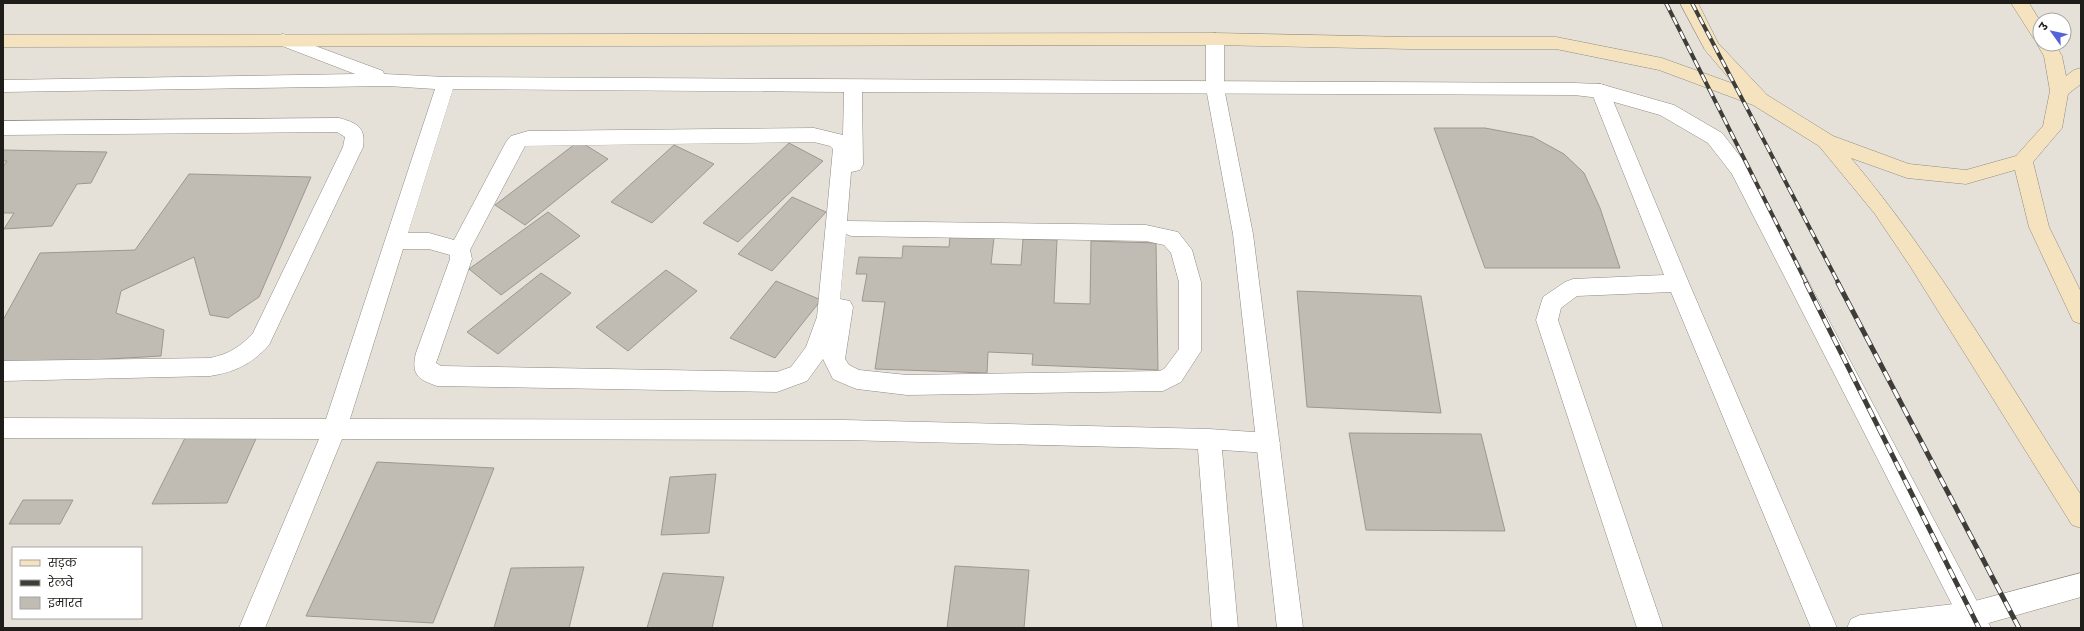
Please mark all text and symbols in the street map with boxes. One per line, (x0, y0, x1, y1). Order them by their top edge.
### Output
north arrow (2032, 12, 2072, 52)
text: उ (2035, 19, 2052, 34)
legend (12, 547, 142, 619)
text: सड़क (47, 554, 78, 571)
text: रेलवे (47, 574, 74, 591)
text: इमारत (47, 594, 83, 611)

